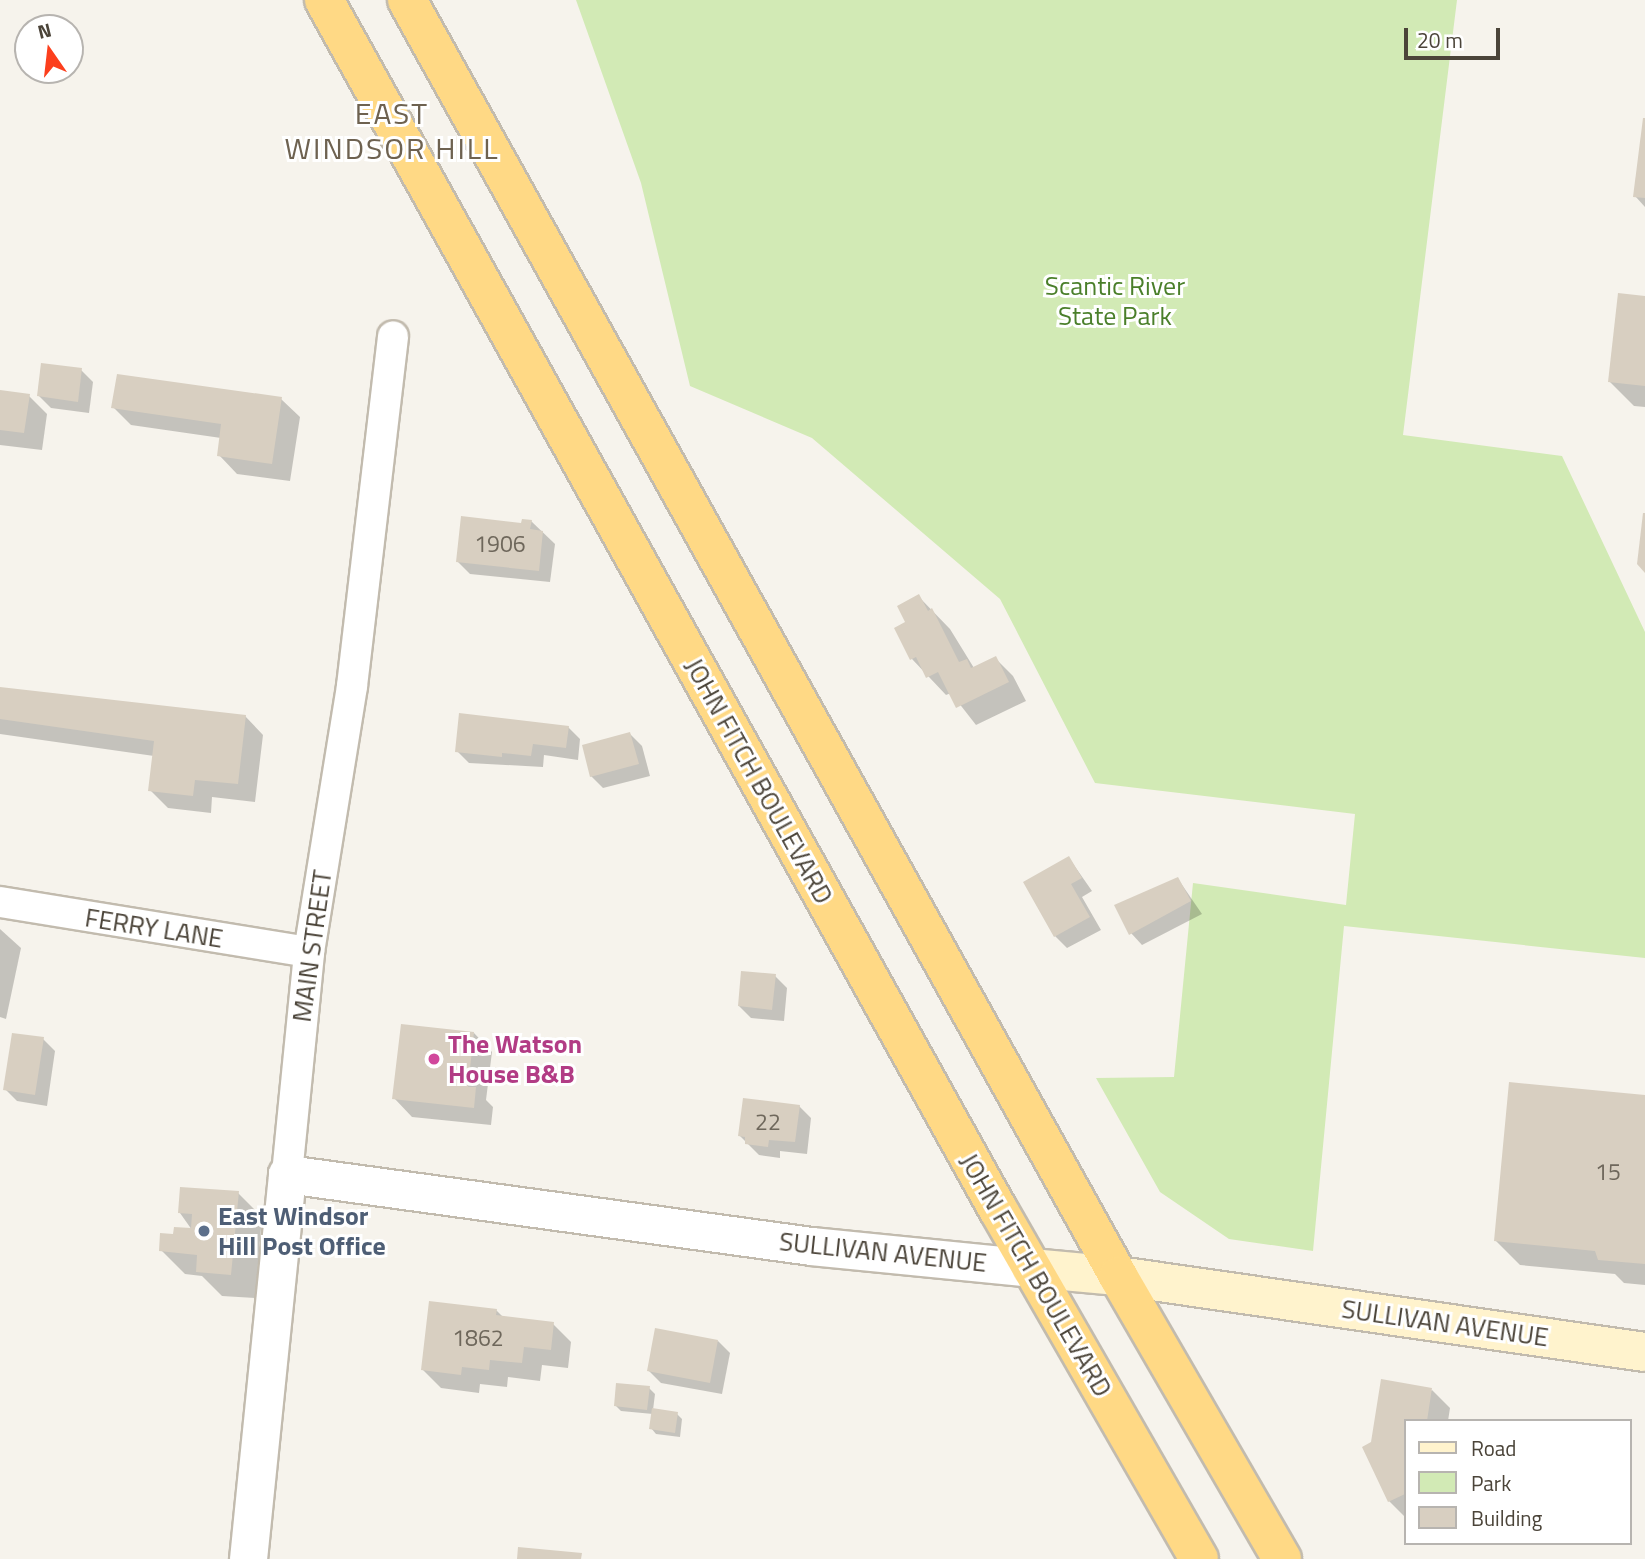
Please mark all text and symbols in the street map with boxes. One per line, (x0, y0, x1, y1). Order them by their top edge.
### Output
north arrow (14, 14, 84, 84)
text: N (34, 14, 54, 46)
scale bar (1407, 14, 1503, 58)
text: 20 m (1417, 24, 1463, 56)
district label: EAST WINDSOR HILL (286, 95, 498, 166)
park label: Scantic River State Park (1045, 270, 1185, 332)
house number: 1906 (474, 530, 526, 558)
street label: JOHN FITCH BOULEVARD (679, 653, 839, 909)
street label: MAIN STREET (286, 868, 338, 1024)
street label: FERRY LANE (83, 902, 225, 954)
place label: The Watson House B&B (448, 1028, 582, 1090)
marker: The Watson House B&B (426, 1051, 442, 1067)
house number: 22 (755, 1108, 781, 1136)
street label: JOHN FITCH BOULEVARD (954, 1148, 1118, 1402)
house number: 15 (1595, 1158, 1621, 1186)
place label: East Windsor Hill Post Office (218, 1200, 386, 1262)
marker: East Windsor Hill Post Office (196, 1223, 212, 1239)
street label: SULLIVAN AVENUE (778, 1226, 988, 1278)
street label: SULLIVAN AVENUE (1340, 1293, 1550, 1353)
house number: 1862 (452, 1324, 504, 1352)
legend (1404, 1419, 1631, 1545)
text: Road (1471, 1432, 1516, 1464)
text: Park (1471, 1467, 1511, 1499)
text: Building (1471, 1502, 1542, 1534)

